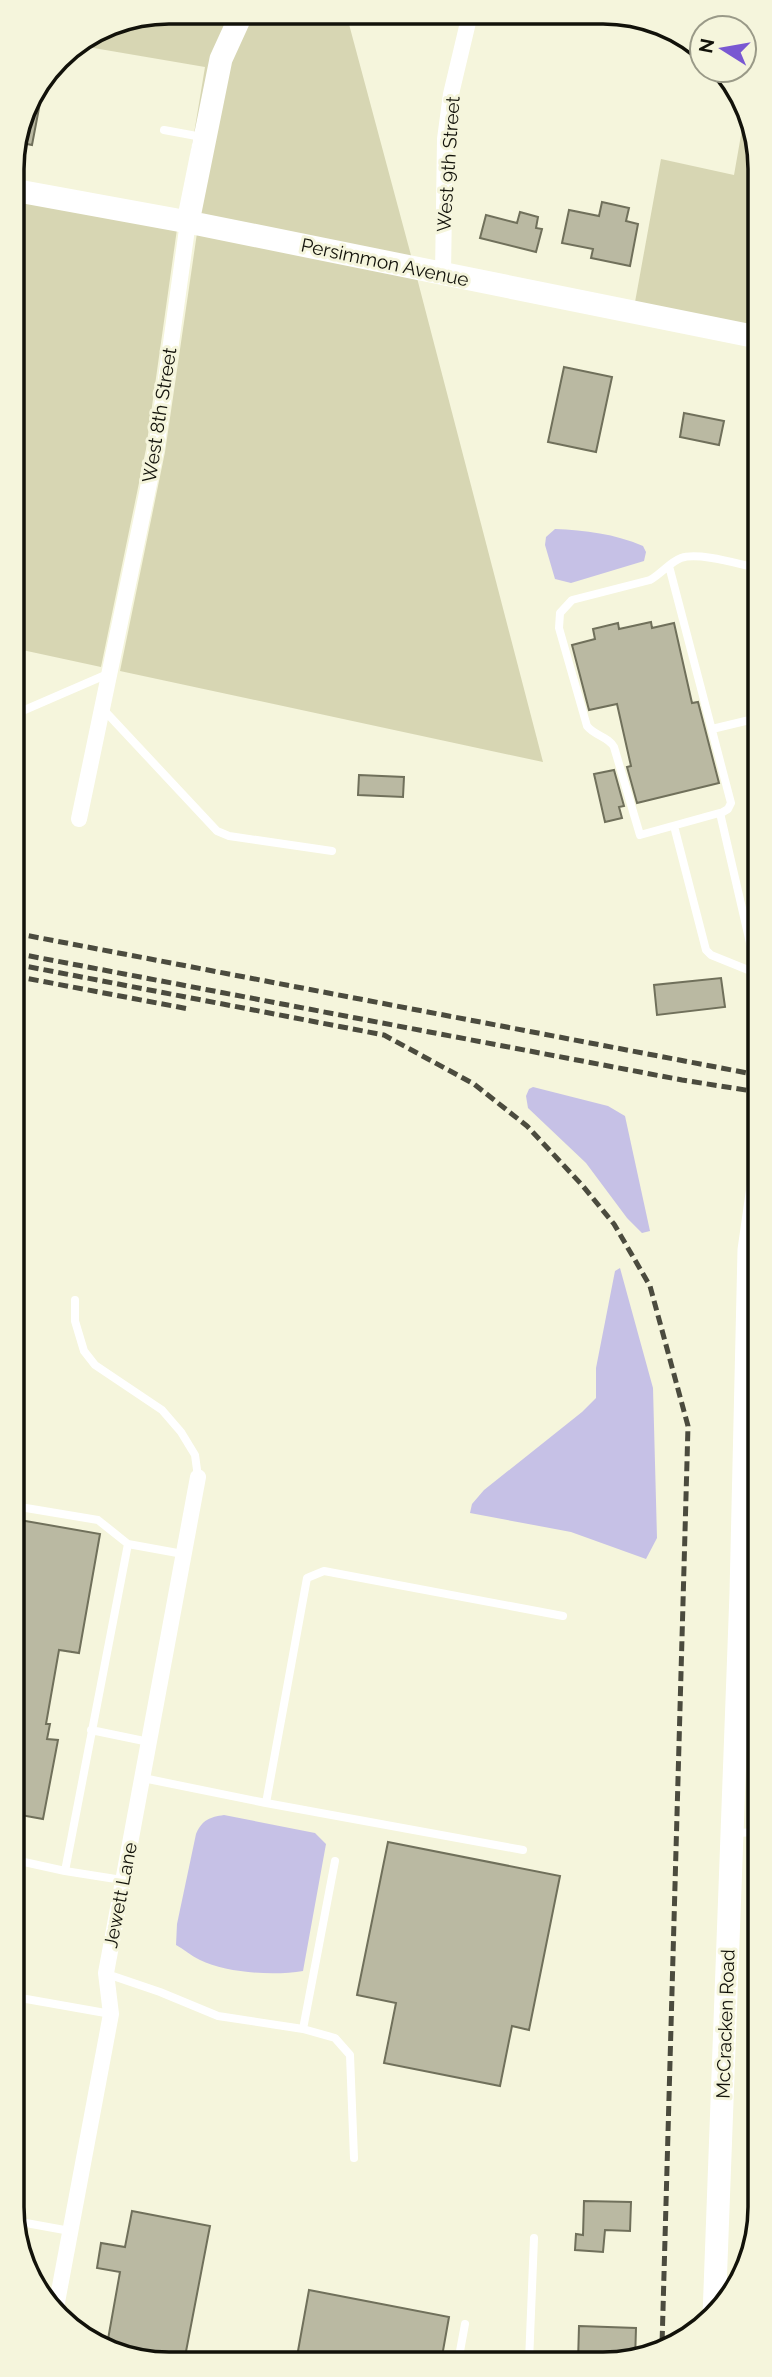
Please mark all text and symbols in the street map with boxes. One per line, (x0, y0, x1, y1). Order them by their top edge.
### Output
north arrow (688, 14, 758, 84)
text: N (694, 37, 718, 55)
street label: West 9th Street (432, 95, 464, 233)
street label: Persimmon Avenue (299, 233, 471, 291)
street label: West 8th Street (137, 345, 181, 484)
street label: Jewett Lane (99, 1840, 141, 1950)
street label: McCracken Road (711, 1949, 739, 2099)

